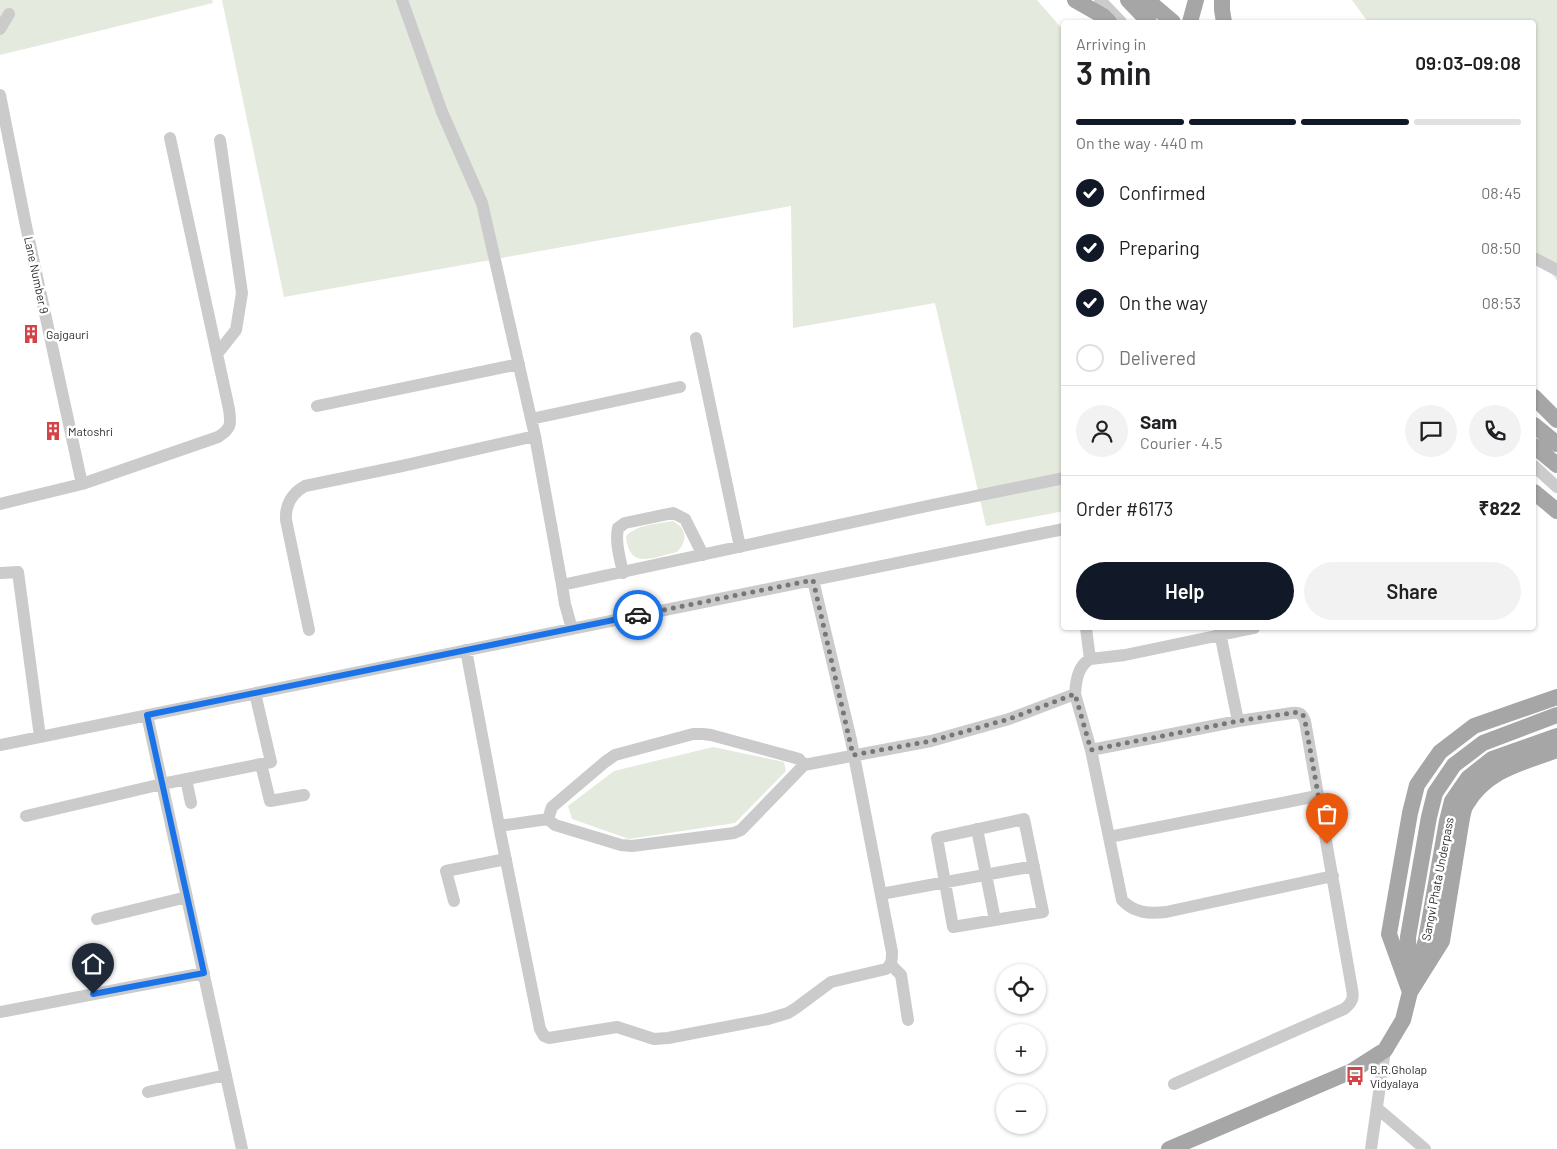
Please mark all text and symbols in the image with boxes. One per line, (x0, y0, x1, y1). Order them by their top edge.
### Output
text: Arriving in (1076, 34, 1146, 53)
text: 09:03–09:08 (1415, 51, 1521, 74)
text: 3 min (1076, 53, 1152, 91)
text: On the way · 440 m (1076, 133, 1204, 152)
icon: check (1076, 179, 1104, 207)
text: Confirmed (1119, 181, 1206, 204)
text: 08:45 (1481, 183, 1521, 202)
icon: check (1076, 234, 1104, 262)
street label: Lane Number 9 (22, 235, 52, 315)
text: Preparing (1119, 236, 1200, 259)
text: 08:50 (1481, 238, 1521, 257)
icon: check (1076, 289, 1104, 317)
text: On the way (1119, 291, 1208, 314)
text: 08:53 (1482, 293, 1521, 312)
building icon: Gajgauri (20, 323, 42, 345)
place label: Gajgauri (46, 327, 89, 341)
text: Delivered (1119, 346, 1196, 369)
button: person (1076, 405, 1128, 457)
button: chat (1405, 405, 1457, 457)
button: phone (1469, 405, 1521, 457)
text: Sam (1140, 410, 1177, 433)
building icon: Matoshri (42, 420, 64, 442)
place label: Matoshri (68, 424, 113, 438)
text: Courier · 4.5 (1140, 433, 1223, 452)
text: ₹822 (1479, 496, 1521, 519)
text: Order #6173 (1076, 497, 1173, 520)
button: Help (1076, 562, 1294, 620)
button: Share (1304, 562, 1521, 620)
courier (613, 590, 663, 640)
icon: car (624, 601, 652, 629)
pin (1306, 793, 1348, 844)
icon: bag (1313, 800, 1341, 828)
street label: Sangvi Phata Underpass (1418, 816, 1456, 942)
pin (72, 943, 114, 994)
icon: home (79, 950, 107, 978)
map controls (996, 964, 1046, 1134)
button: locate (996, 964, 1046, 1014)
button: + (996, 1024, 1046, 1074)
place label: B.R.Gholap Vidyalaya (1370, 1062, 1427, 1090)
bus stop icon: B.R.Gholap Vidyalaya (1344, 1065, 1366, 1087)
button: − (996, 1084, 1046, 1134)

